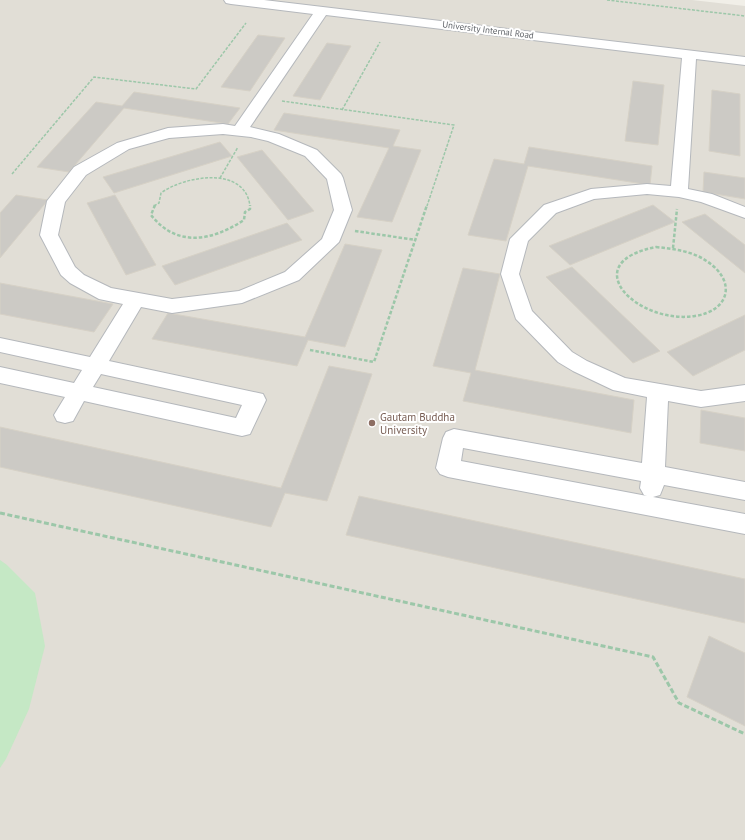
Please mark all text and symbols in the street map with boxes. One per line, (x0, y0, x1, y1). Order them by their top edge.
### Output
street label: University Internal Road (442, 18, 535, 41)
place label: Gautam Buddha University (380, 410, 455, 437)
marker: Gautam Buddha University (367, 418, 377, 428)

